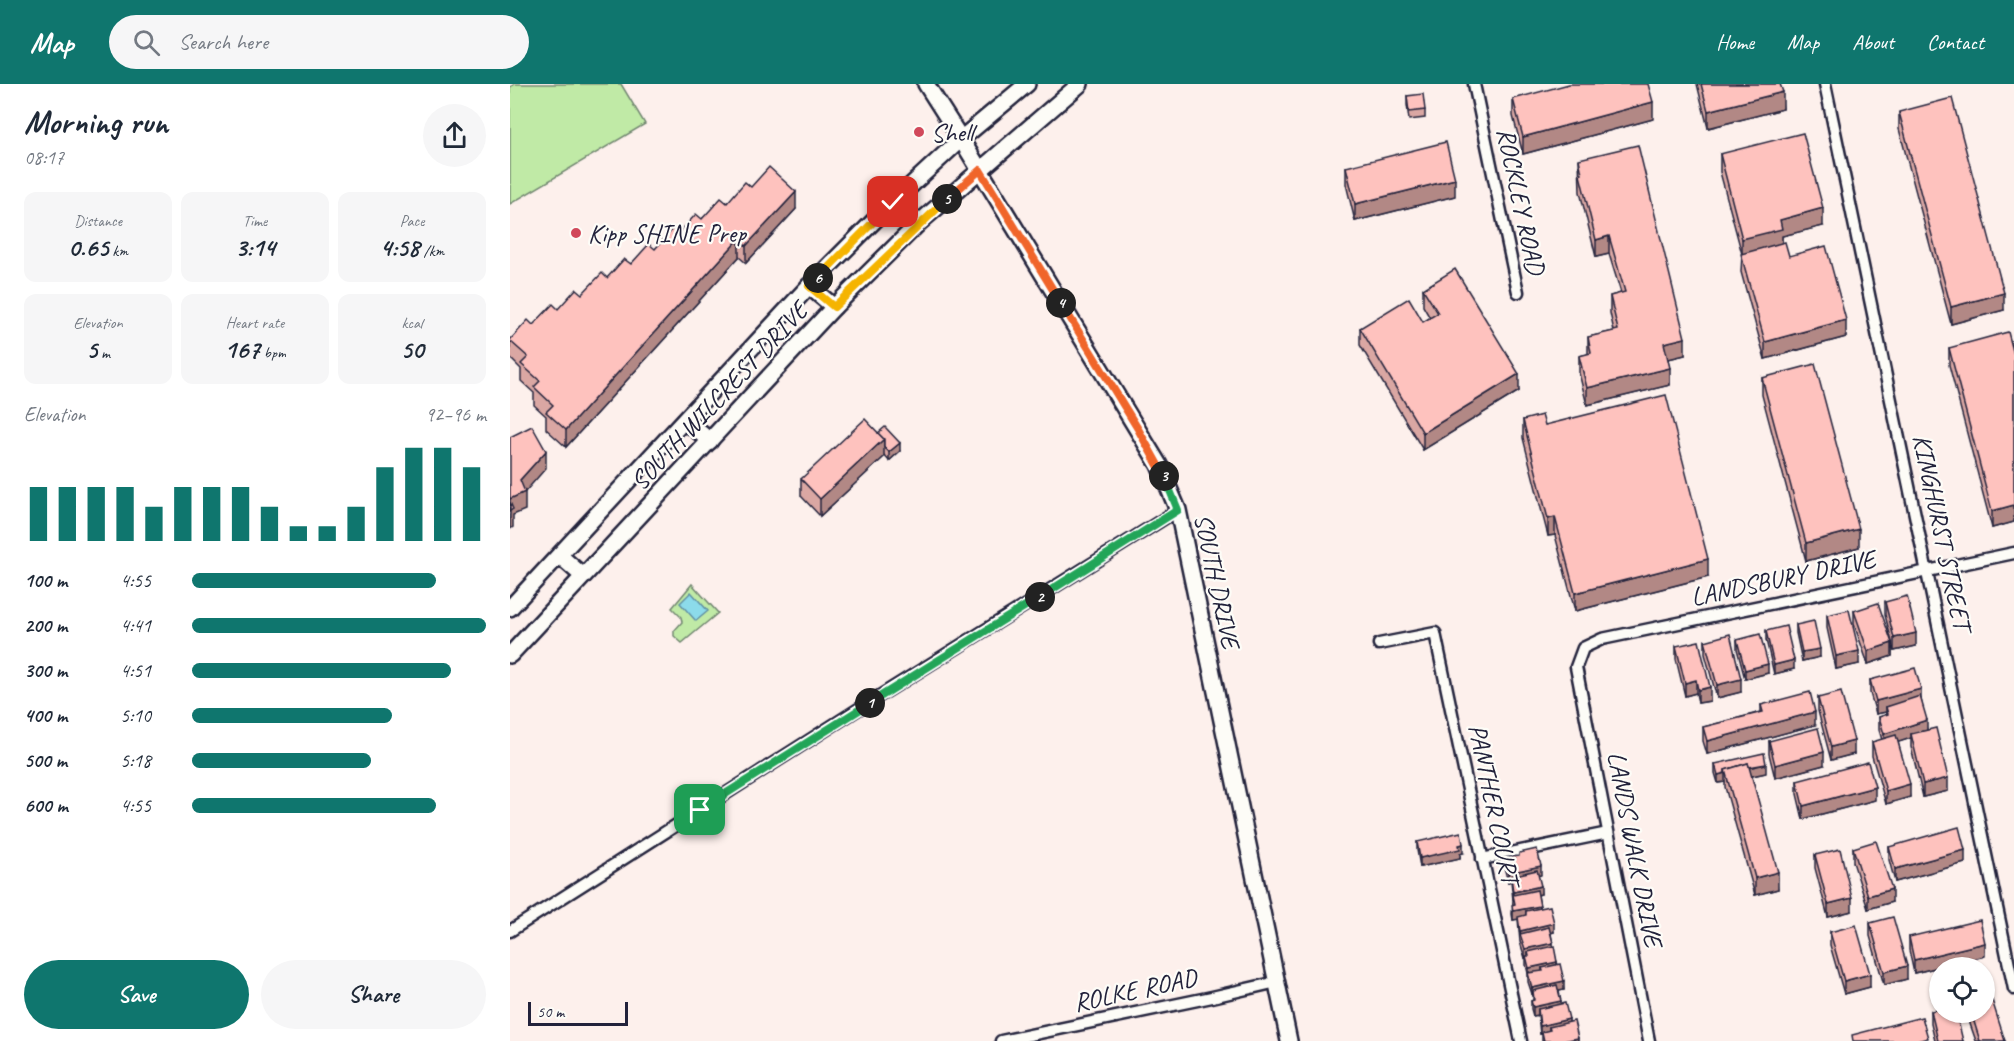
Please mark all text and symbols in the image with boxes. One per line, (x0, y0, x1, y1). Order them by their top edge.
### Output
search box (109, 15, 529, 69)
text: Map (30, 25, 73, 60)
icon: search (130, 26, 163, 59)
text: Search here (178, 28, 268, 56)
text: Home (1716, 29, 1754, 55)
text: Map (1787, 29, 1819, 55)
text: About (1852, 29, 1894, 55)
text: Contact (1927, 29, 1984, 55)
text: Morning run (24, 101, 168, 143)
button: share (423, 104, 486, 167)
place label: Shell (931, 116, 978, 149)
marker: Shell (912, 125, 926, 139)
street label: ROCKLEY ROAD (1489, 125, 1553, 279)
text: 08:17 (24, 145, 64, 170)
pin (867, 176, 918, 227)
pin: 5 (932, 184, 962, 214)
icon: check (876, 185, 909, 218)
text: 5 (944, 189, 950, 209)
text: Distance (74, 211, 122, 231)
text: Time (243, 211, 267, 231)
text: Pace (400, 211, 424, 231)
place label: Kipp SHINE Prep (588, 217, 748, 250)
marker: Kipp SHINE Prep (569, 226, 583, 240)
text: 0.65 (68, 231, 108, 264)
text: 3:14 (235, 231, 275, 264)
text: 4:58 (380, 231, 420, 264)
text: km (108, 241, 128, 261)
text: /km (420, 241, 444, 261)
pin: 6 (803, 263, 833, 293)
text: 6 (814, 268, 822, 288)
pin: 4 (1046, 288, 1076, 318)
street label: SOUTH WILCREST DRIVE (623, 292, 817, 497)
text: 4 (1057, 293, 1065, 313)
text: Elevation (73, 313, 123, 333)
text: Heart rate (226, 313, 284, 333)
text: kcal (401, 313, 423, 333)
text: 5 (86, 333, 97, 366)
text: 167 (224, 333, 260, 366)
text: 50 (401, 333, 423, 366)
text: m (97, 343, 110, 363)
text: bpm (260, 343, 286, 363)
text: Elevation (24, 402, 86, 427)
text: 92–96 m (425, 402, 486, 427)
street label: KINGHURST STREET (1905, 431, 1980, 639)
pin: 3 (1149, 461, 1179, 491)
text: 3 (1160, 466, 1168, 486)
street label: SOUTH DRIVE (1187, 511, 1248, 654)
street label: LANDSBURY DRIVE (1688, 542, 1881, 614)
text: 100 m (24, 568, 67, 593)
text: 4:55 (120, 568, 151, 593)
pin: 2 (1025, 582, 1055, 612)
text: 2 (1036, 587, 1044, 607)
text: 200 m (24, 613, 67, 638)
text: 4:41 (120, 613, 151, 638)
text: 300 m (24, 658, 67, 683)
text: 4:51 (120, 658, 151, 683)
pin: 1 (855, 688, 885, 718)
text: 1 (866, 693, 874, 713)
text: 400 m (24, 703, 67, 728)
text: 5:10 (120, 703, 151, 728)
street label: PANTHER COURT (1461, 721, 1528, 893)
text: 500 m (24, 748, 67, 773)
text: 5:18 (120, 748, 151, 773)
street label: LANDS WALK DRIVE (1600, 749, 1671, 952)
pin (674, 784, 725, 835)
text: 600 m (24, 793, 68, 818)
text: 4:55 (120, 793, 151, 818)
icon: arrive (683, 793, 716, 826)
map controls (1929, 957, 1995, 1023)
button: locate (1929, 957, 1995, 1023)
button: Save (24, 960, 249, 1029)
button: Share (261, 960, 486, 1029)
street label: ROLKE ROAD (1070, 960, 1201, 1019)
scale bar (528, 999, 628, 1026)
text: 50 m (537, 1002, 564, 1022)

